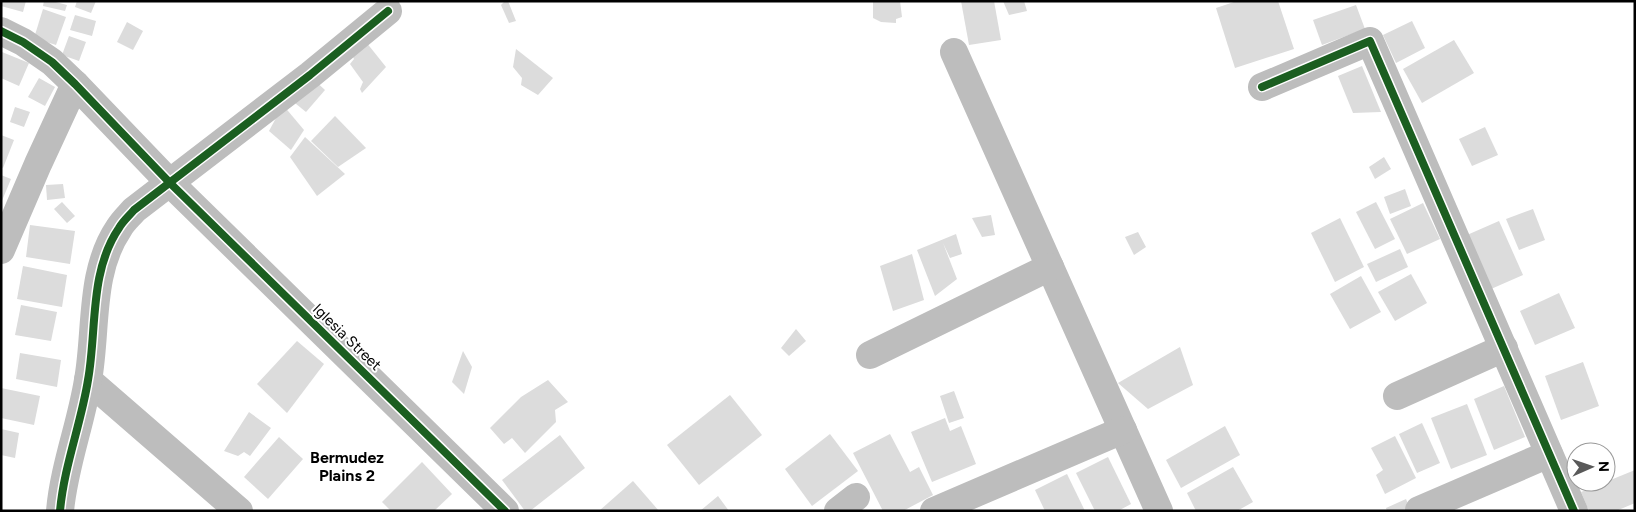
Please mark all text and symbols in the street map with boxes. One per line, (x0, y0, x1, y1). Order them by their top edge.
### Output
street label: Iglesia Street (309, 300, 385, 374)
north arrow (1566, 442, 1616, 492)
district label: Bermudez Plains 2 (310, 448, 384, 485)
text: N (1595, 461, 1612, 472)

